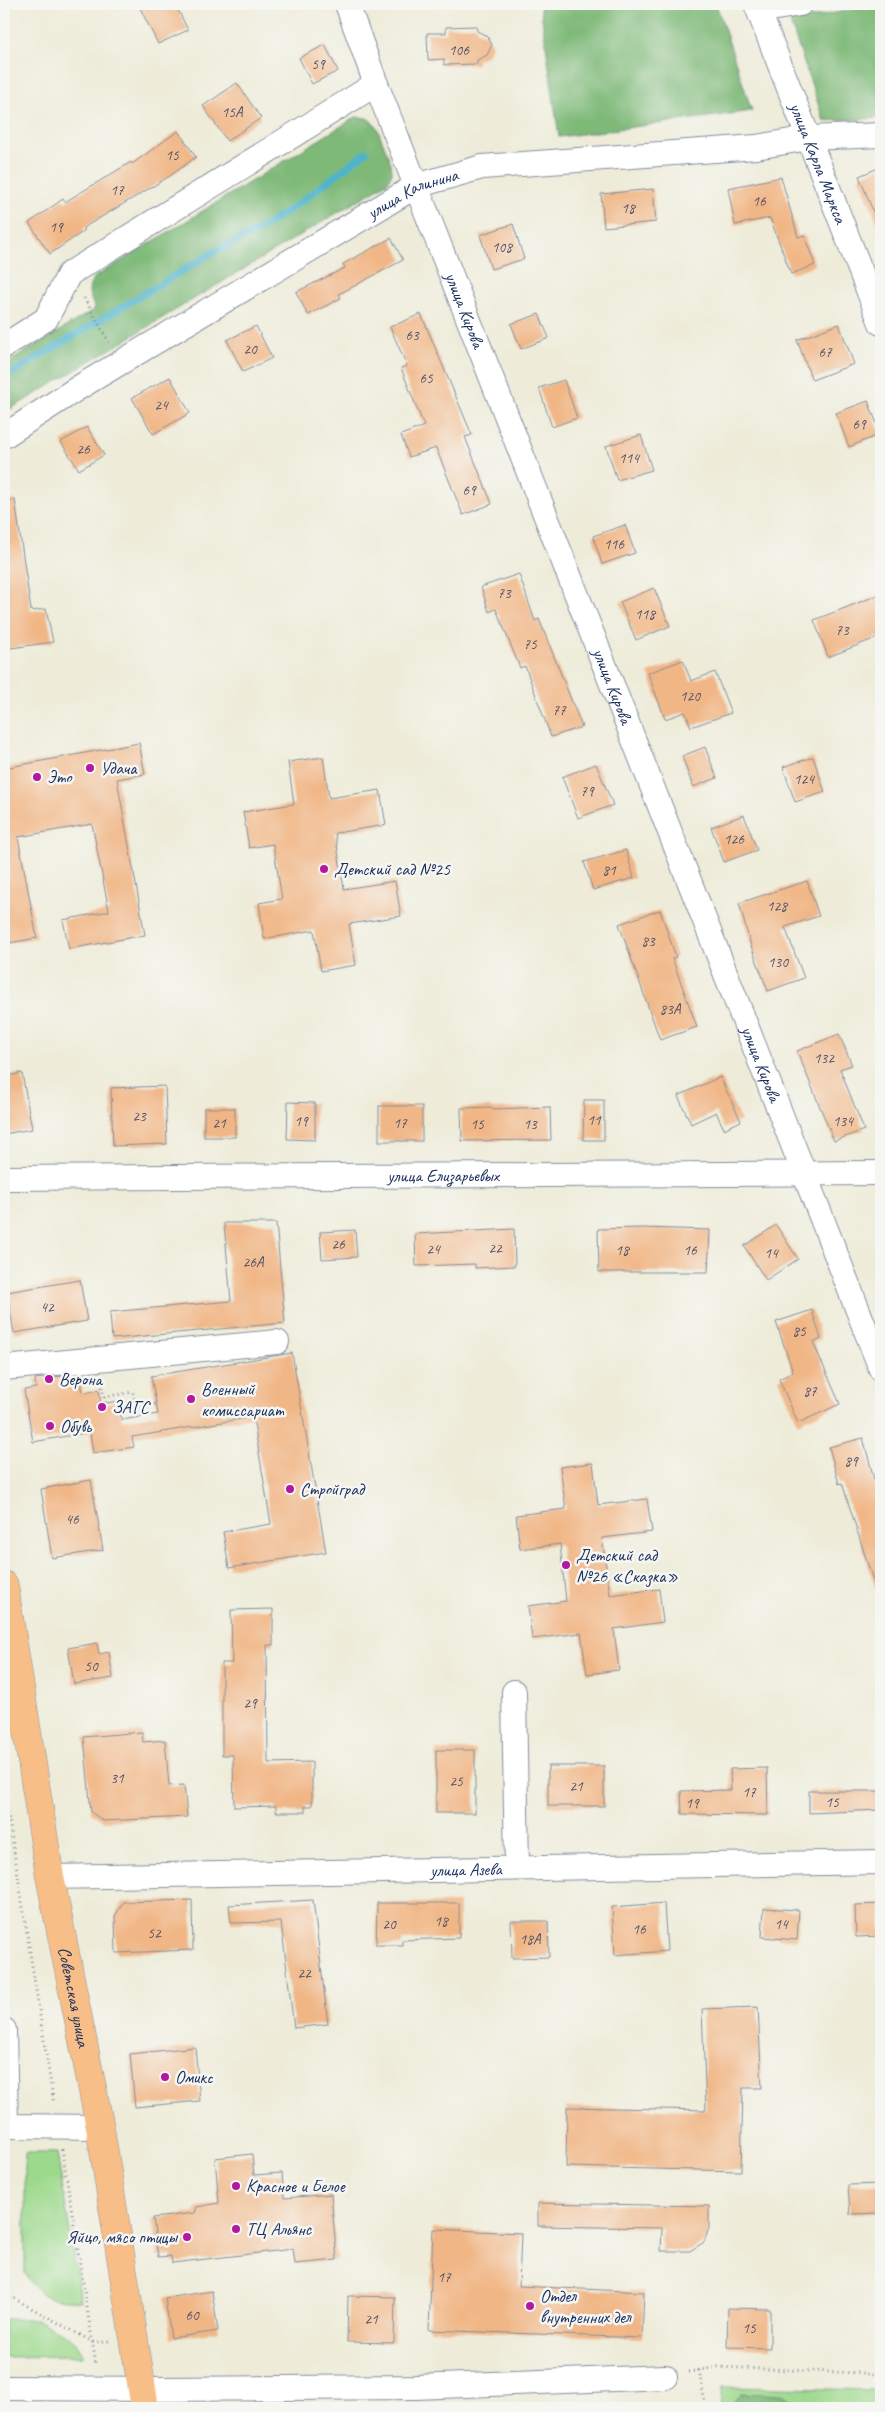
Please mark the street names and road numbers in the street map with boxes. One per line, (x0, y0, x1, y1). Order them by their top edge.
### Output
street label: улица Карла Маркса (784, 99, 852, 228)
street label: улица Калинина (362, 163, 462, 224)
street label: улица Кирова (440, 268, 490, 353)
street label: улица Кирова (587, 644, 638, 729)
street label: улица Кирова (736, 1022, 786, 1106)
street label: улица Елизарьевых (386, 1164, 501, 1187)
street label: улица Азева (429, 1858, 504, 1881)
street label: Советская улица (53, 1945, 95, 2050)

